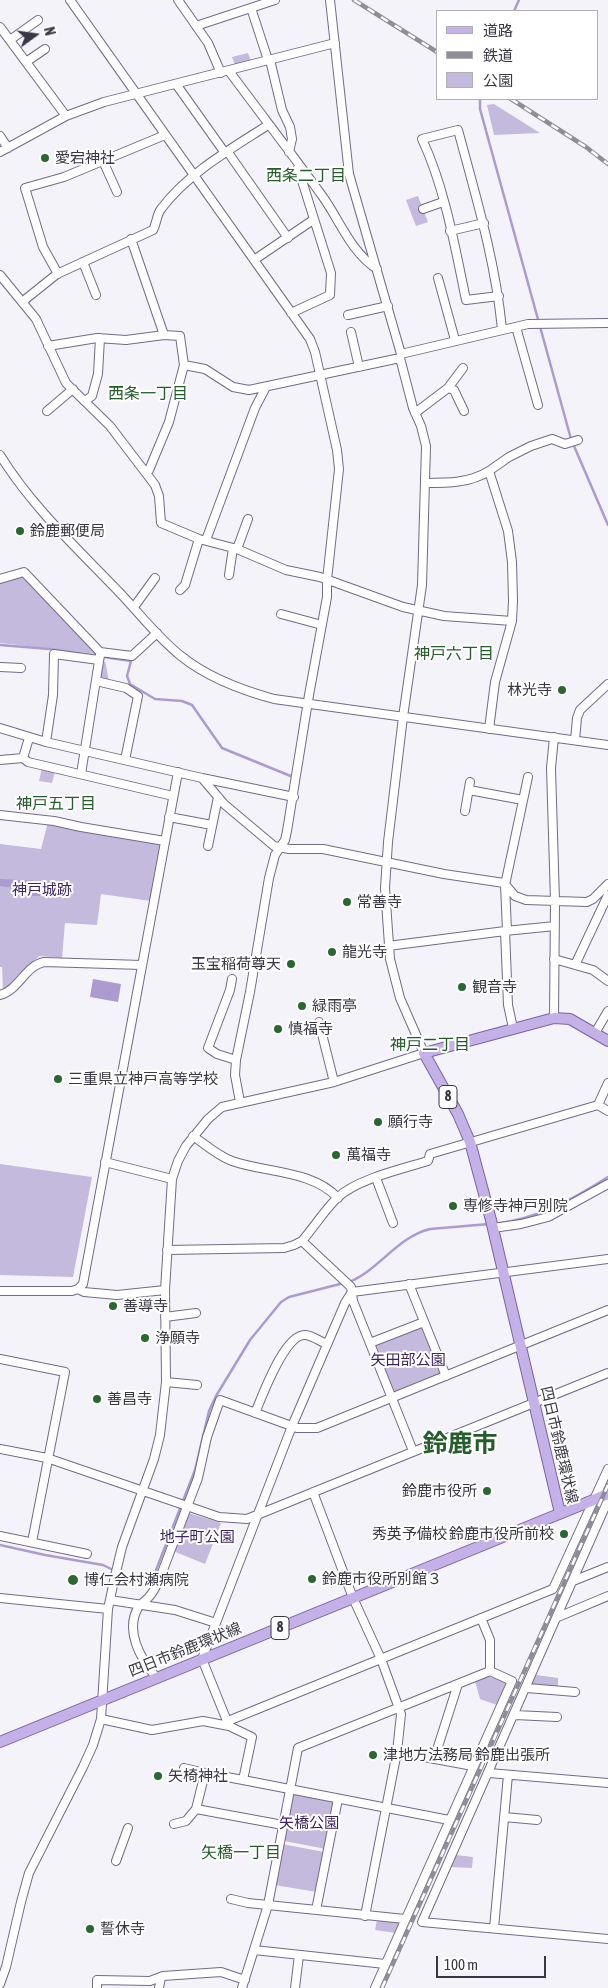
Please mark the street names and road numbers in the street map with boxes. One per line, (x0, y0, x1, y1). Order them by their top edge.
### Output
road number: 8 (439, 1086, 457, 1108)
street label: 四日市鈴鹿環状線 (537, 1385, 581, 1505)
road number: 8 (271, 1616, 289, 1640)
street label: 四日市鈴鹿環状線 (126, 1619, 244, 1681)

